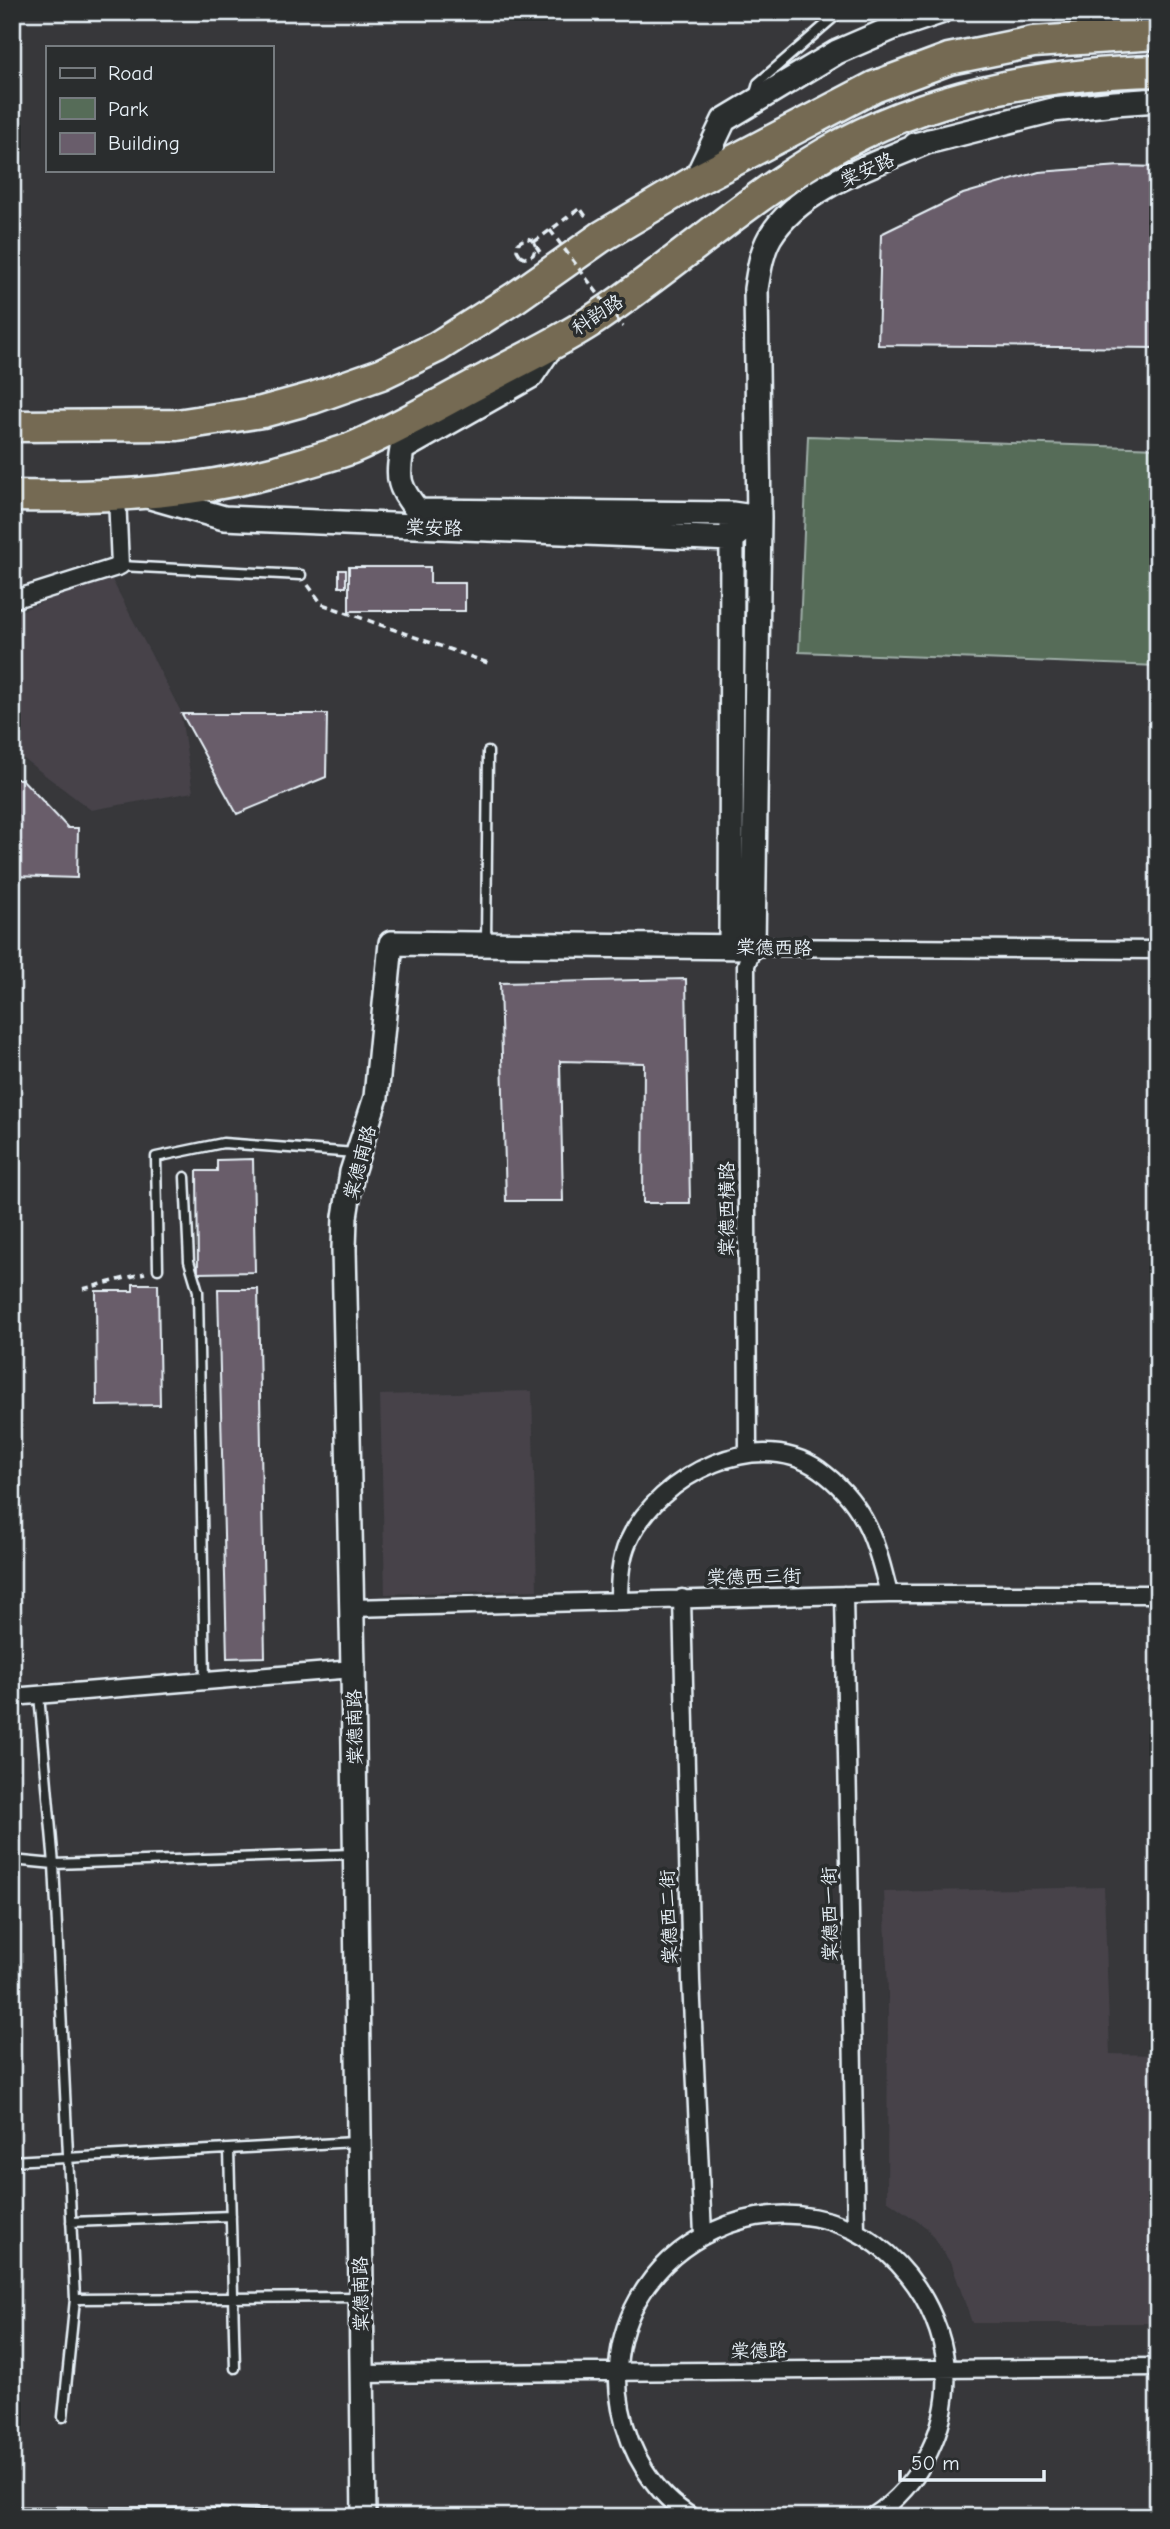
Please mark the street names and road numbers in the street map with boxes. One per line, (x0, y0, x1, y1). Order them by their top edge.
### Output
street label: 棠安路 (837, 148, 898, 192)
street label: 科韵路 (568, 290, 627, 340)
street label: 棠安路 (405, 516, 463, 540)
street label: 棠德西路 (736, 936, 812, 960)
street label: 棠德南路 (340, 1123, 380, 1202)
street label: 棠德西横路 (716, 1161, 738, 1257)
street label: 棠德西三街 (706, 1565, 802, 1589)
street label: 棠德南路 (343, 1689, 367, 1765)
street label: 棠德西一街 (818, 1866, 842, 1962)
street label: 棠德西二街 (656, 1869, 682, 1965)
street label: 棠德南路 (349, 2256, 373, 2332)
street label: 棠德路 (730, 2340, 788, 2362)

